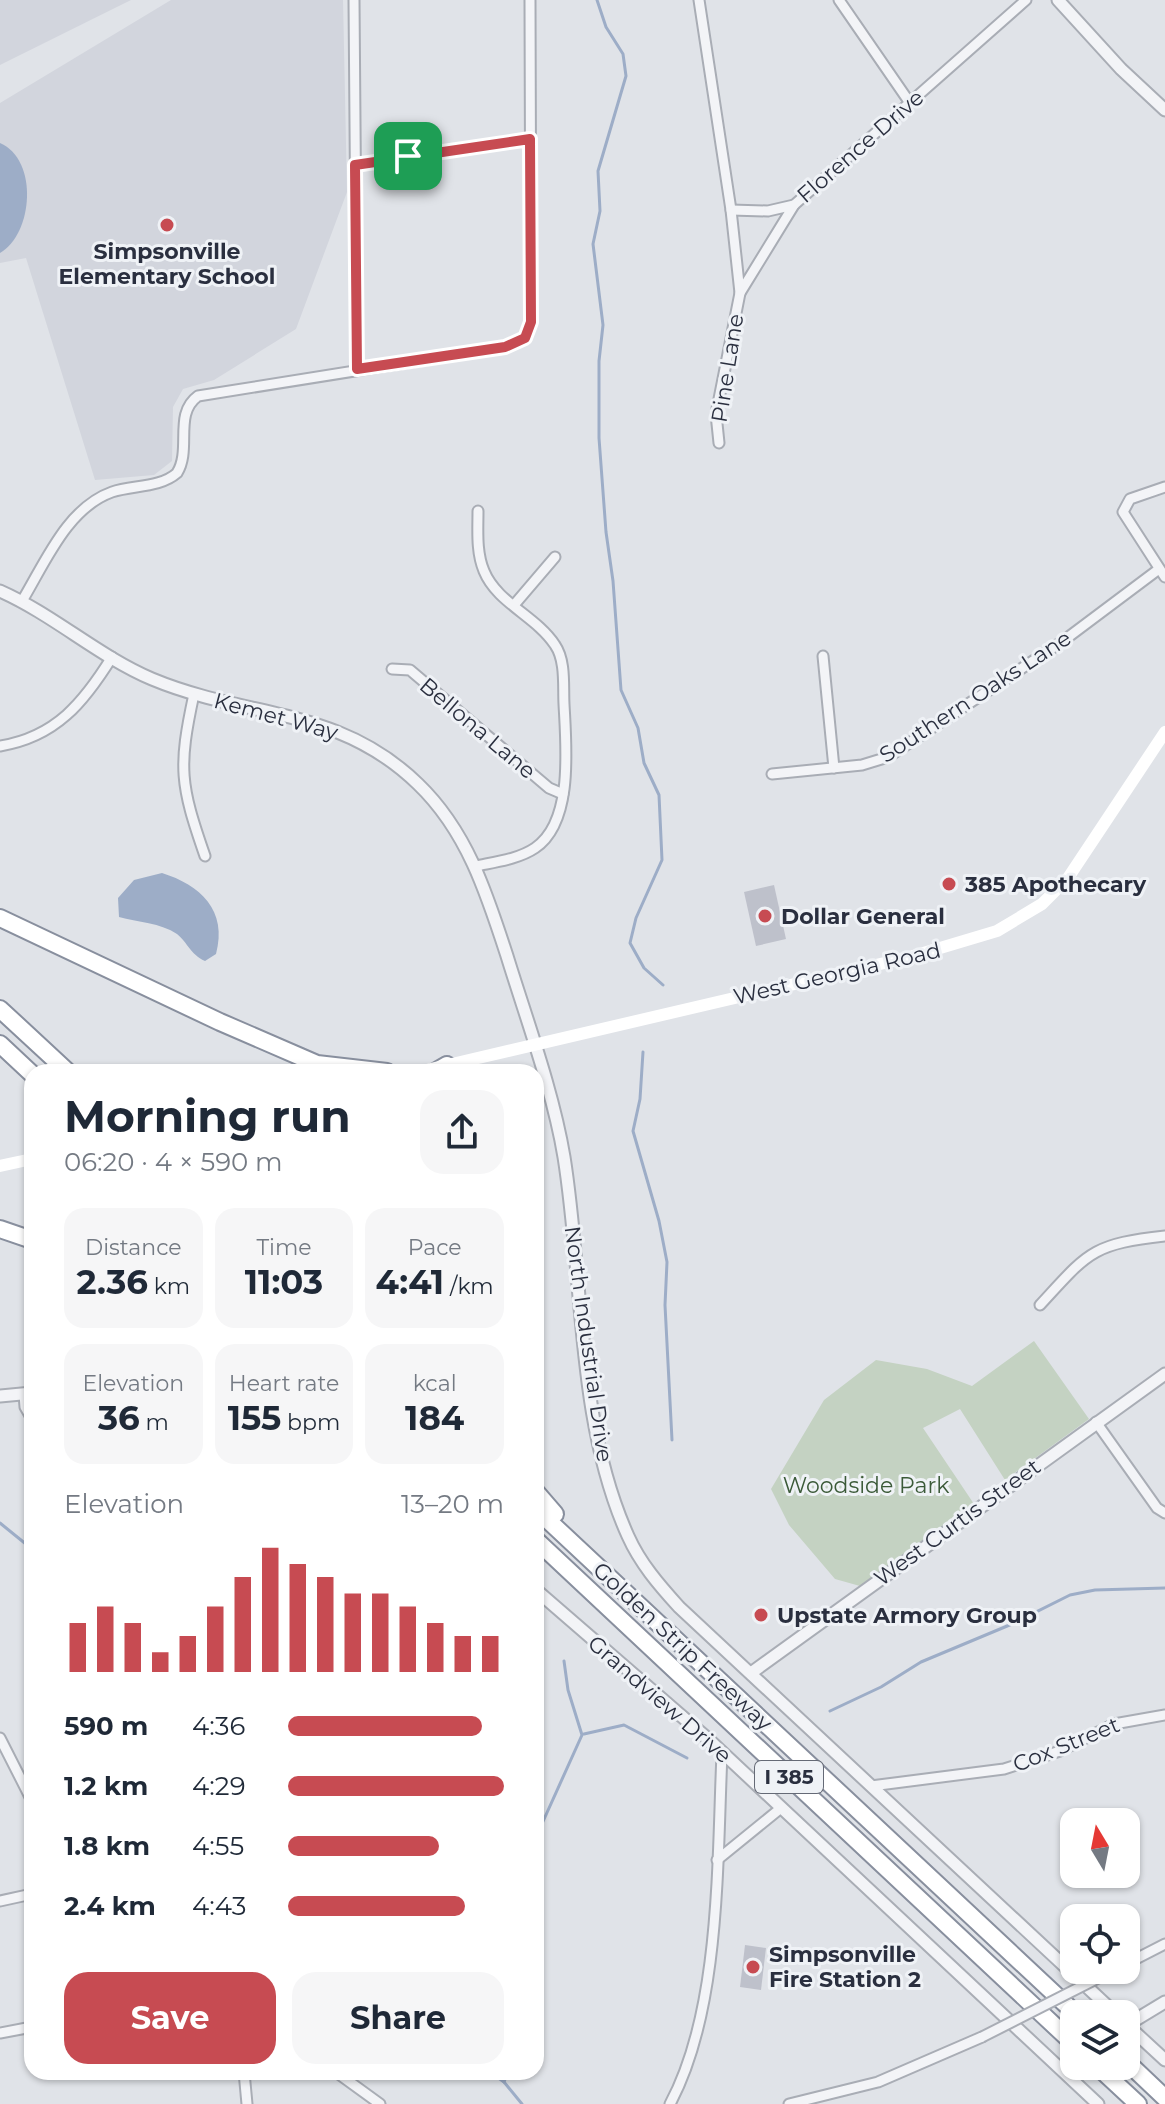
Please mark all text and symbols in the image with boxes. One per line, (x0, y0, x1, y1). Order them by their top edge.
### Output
street label: Florence Drive (791, 84, 929, 209)
pin (374, 122, 442, 190)
icon: arrive (386, 134, 430, 178)
marker: Simpsonville Elementary School (158, 216, 176, 234)
place label: Simpsonville Elementary School (59, 238, 275, 290)
street label: Pine Lane (706, 312, 749, 424)
street label: Southern Oaks Lane (874, 624, 1076, 769)
street label: Bellona Lane (414, 672, 541, 785)
street label: Kemet Way (211, 687, 341, 746)
place label: 385 Apothecary (964, 871, 1147, 898)
marker: 385 Apothecary (940, 875, 958, 893)
place label: Dollar General (781, 903, 945, 930)
marker: Dollar General (756, 907, 774, 925)
street label: West Georgia Road (731, 937, 943, 1010)
text: Morning run (64, 1089, 351, 1143)
button: share (420, 1090, 504, 1174)
text: 06:20 · 4 × 590 m (64, 1146, 283, 1178)
street label: North Industrial Drive (559, 1224, 618, 1464)
text: Distance (85, 1234, 182, 1261)
text: Time (256, 1234, 312, 1261)
text: Pace (408, 1234, 462, 1261)
text: 2.36 (77, 1261, 148, 1303)
text: 11:03 (245, 1261, 323, 1303)
text: 4:41 (376, 1261, 444, 1303)
text: km (148, 1273, 190, 1300)
text: /km (444, 1273, 494, 1300)
text: Elevation (82, 1370, 184, 1397)
text: Heart rate (229, 1370, 339, 1397)
text: kcal (413, 1370, 457, 1397)
text: 36 (98, 1397, 140, 1439)
text: 155 (228, 1397, 281, 1439)
text: 184 (405, 1397, 464, 1439)
text: m (140, 1409, 169, 1436)
text: bpm (281, 1409, 340, 1436)
street label: West Curtis Street (869, 1453, 1046, 1592)
park label: Woodside Park (783, 1472, 950, 1499)
text: Elevation (64, 1488, 184, 1520)
text: 13–20 m (401, 1488, 504, 1520)
street label: Golden Strip Freeway (587, 1556, 778, 1737)
place label: Upstate Armory Group (777, 1602, 1037, 1629)
marker: Upstate Armory Group (752, 1606, 770, 1624)
street label: Grandview Drive (582, 1630, 737, 1769)
text: 590 m (64, 1710, 148, 1742)
text: 4:36 (192, 1710, 245, 1742)
street label: Cox Street (1009, 1711, 1123, 1778)
road number: I 385 (755, 1761, 823, 1793)
text: 1.2 km (64, 1770, 148, 1802)
text: 4:29 (192, 1770, 245, 1802)
north arrow (1060, 1808, 1140, 1888)
map controls (1060, 1808, 1140, 2080)
text: 1.8 km (64, 1830, 150, 1862)
text: 4:55 (192, 1830, 244, 1862)
text: 2.4 km (64, 1890, 156, 1922)
text: 4:43 (192, 1890, 246, 1922)
button: locate (1060, 1904, 1140, 1984)
place label: Simpsonville Fire Station 2 (769, 1941, 921, 1993)
marker: Simpsonville Fire Station 2 (744, 1958, 762, 1976)
button: Save (64, 1972, 276, 2064)
button: Share (292, 1972, 504, 2064)
button: layers (1060, 2000, 1140, 2080)

